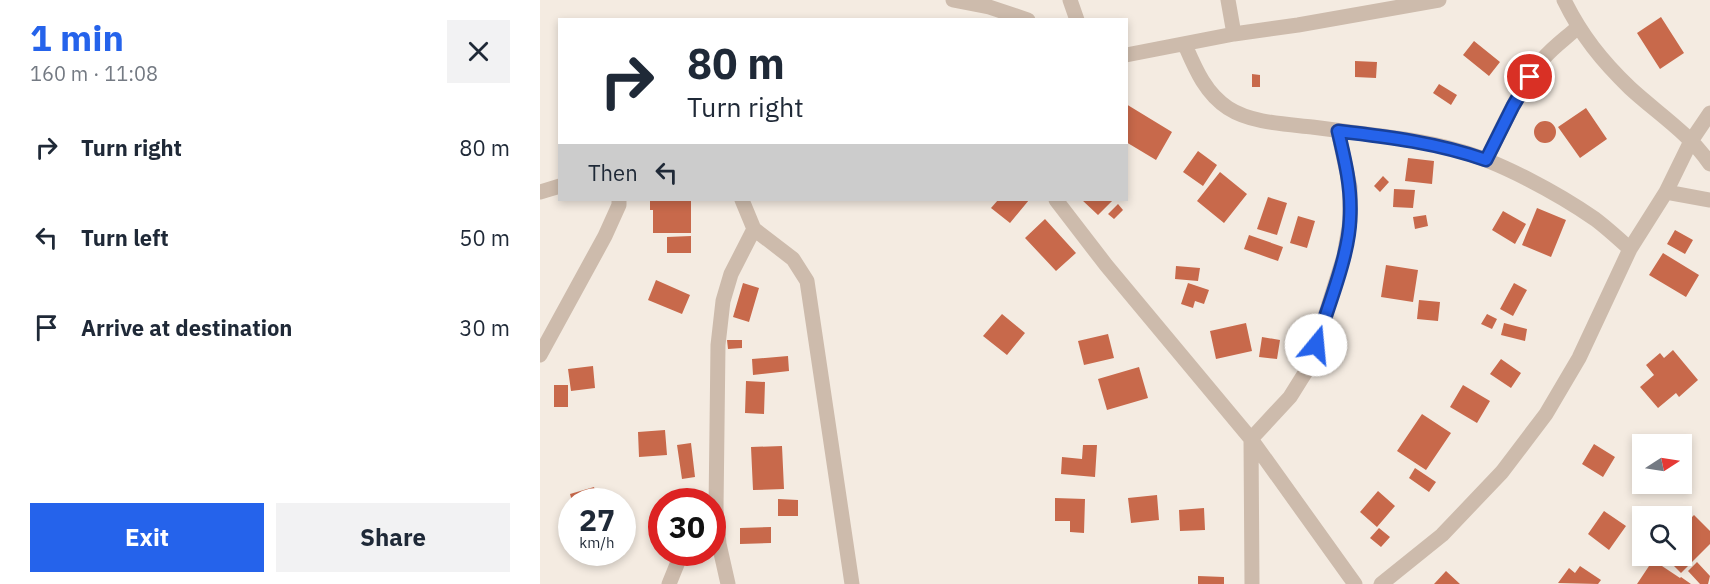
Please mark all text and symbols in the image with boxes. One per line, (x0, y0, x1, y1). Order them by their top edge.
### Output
text: 1 min (30, 14, 124, 61)
button: close (447, 20, 510, 83)
text: 80 m (687, 36, 785, 91)
icon: right (588, 42, 666, 120)
pin (1504, 51, 1555, 102)
text: 160 m · 11:08 (30, 60, 158, 87)
icon: arrive (1513, 60, 1546, 93)
text: Turn right (687, 89, 804, 124)
icon: right (30, 131, 63, 164)
text: Turn right (81, 133, 182, 162)
text: 80 m (459, 133, 510, 162)
icon: left (650, 156, 683, 189)
text: Then (588, 158, 638, 187)
icon: left (30, 221, 63, 254)
text: Turn left (81, 223, 169, 252)
text: 50 m (459, 223, 510, 252)
icon: arrive (30, 311, 63, 344)
text: Arrive at destination (81, 313, 292, 342)
text: 30 m (459, 313, 510, 342)
position arrow (1284, 313, 1348, 377)
north arrow (1632, 434, 1692, 494)
map controls (1632, 434, 1692, 566)
speed limit sign: 30 (648, 488, 726, 566)
text: 27 (579, 500, 615, 539)
button: Exit (30, 503, 264, 572)
button: Share (276, 503, 510, 572)
button: search (1632, 506, 1692, 566)
text: km/h (579, 533, 615, 552)

